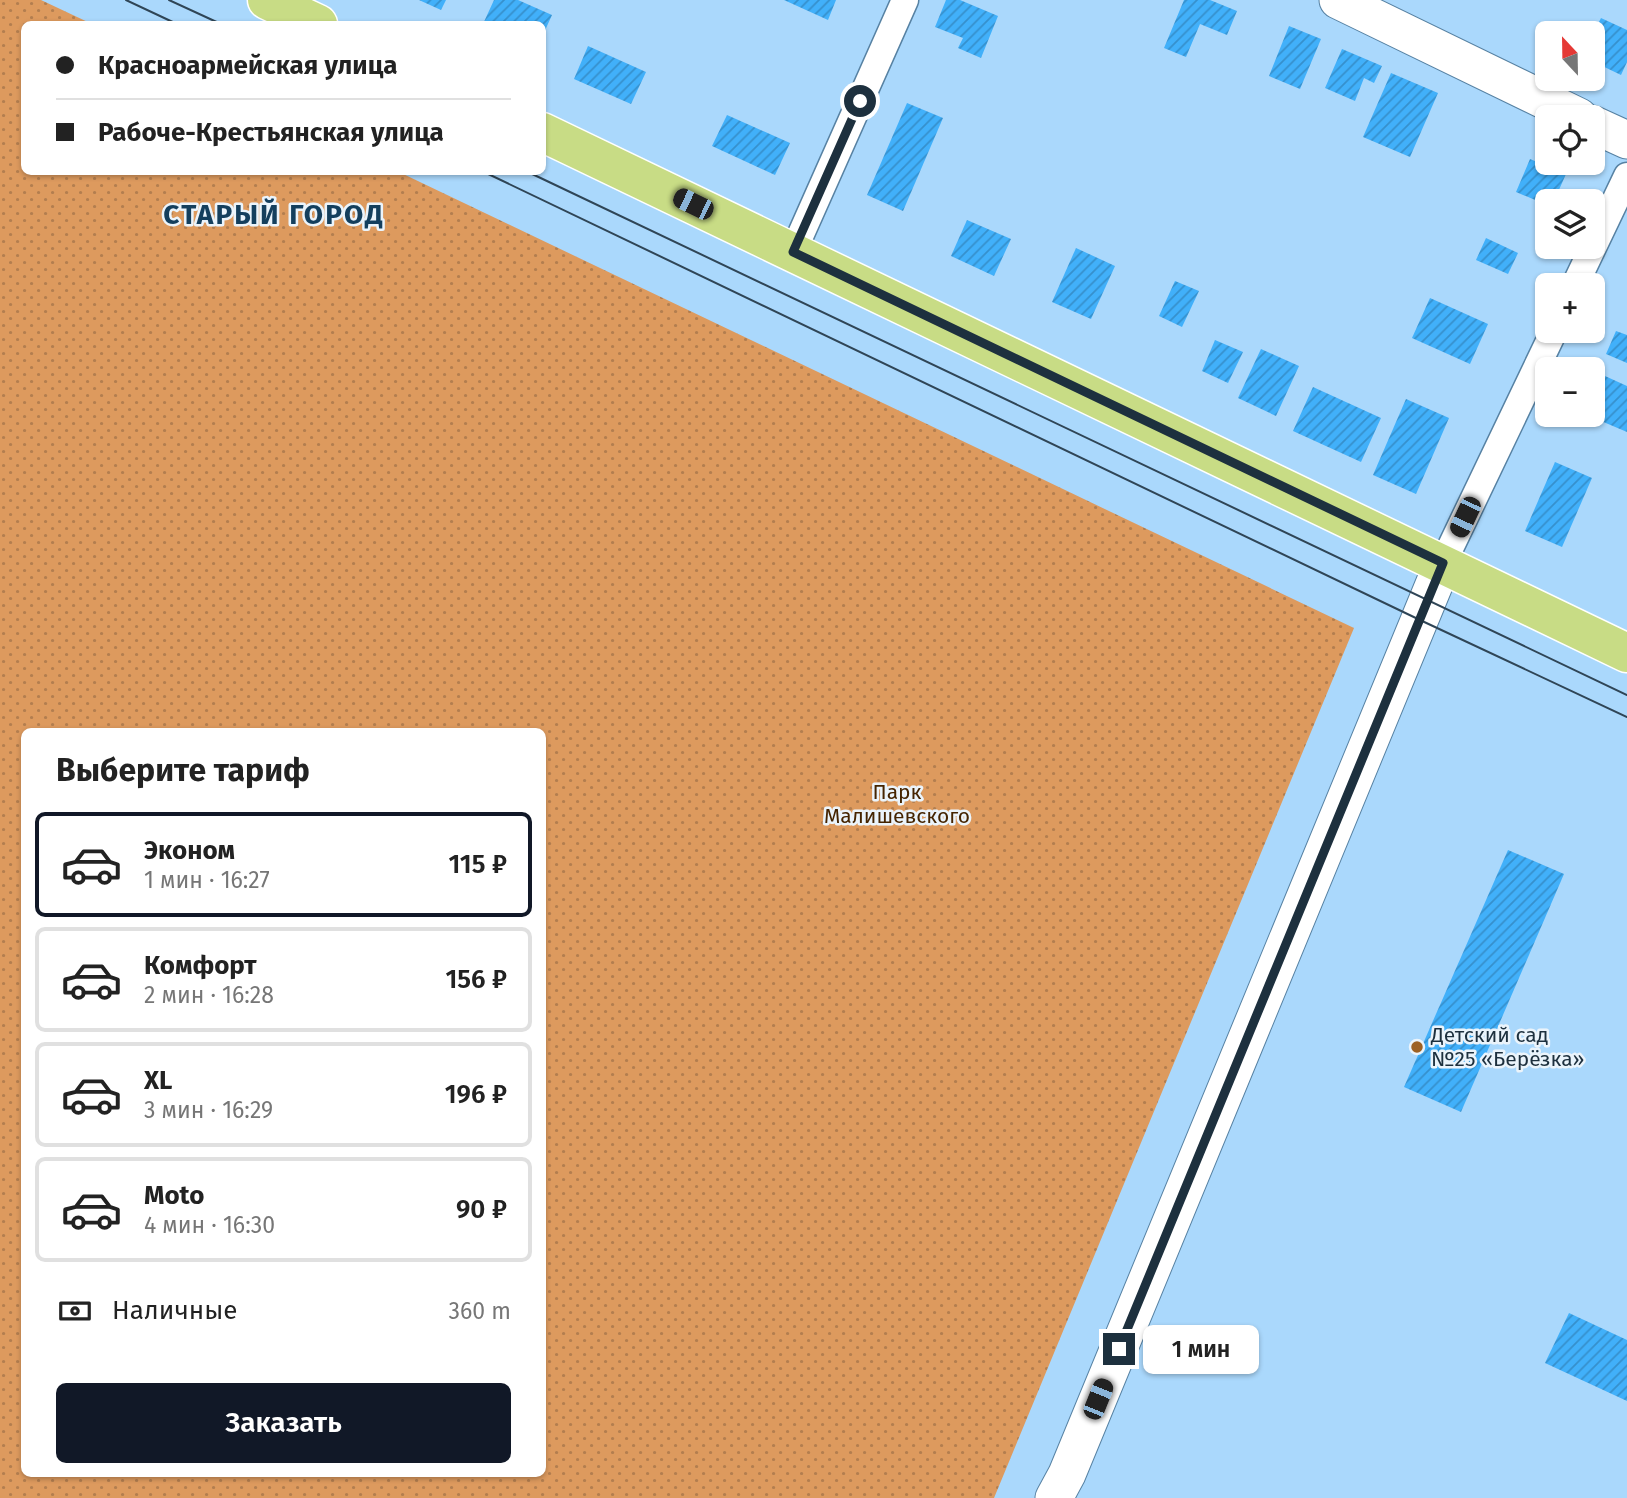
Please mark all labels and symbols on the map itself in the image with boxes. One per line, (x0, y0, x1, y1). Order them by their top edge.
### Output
north arrow (1535, 21, 1605, 91)
route start (844, 85, 876, 117)
car (670, 185, 717, 223)
district label: СТАРЫЙ ГОРОД (163, 198, 385, 231)
car (1447, 494, 1484, 540)
park label: Парк Малишевского (824, 779, 970, 829)
place label: Детский сад №25 «Берёзка» (1430, 1022, 1585, 1072)
marker: Детский сад №25 «Берёзка» (1409, 1039, 1425, 1055)
callout: 1 мин (1144, 1324, 1259, 1374)
route end (1103, 1333, 1135, 1365)
car (1081, 1376, 1116, 1422)

